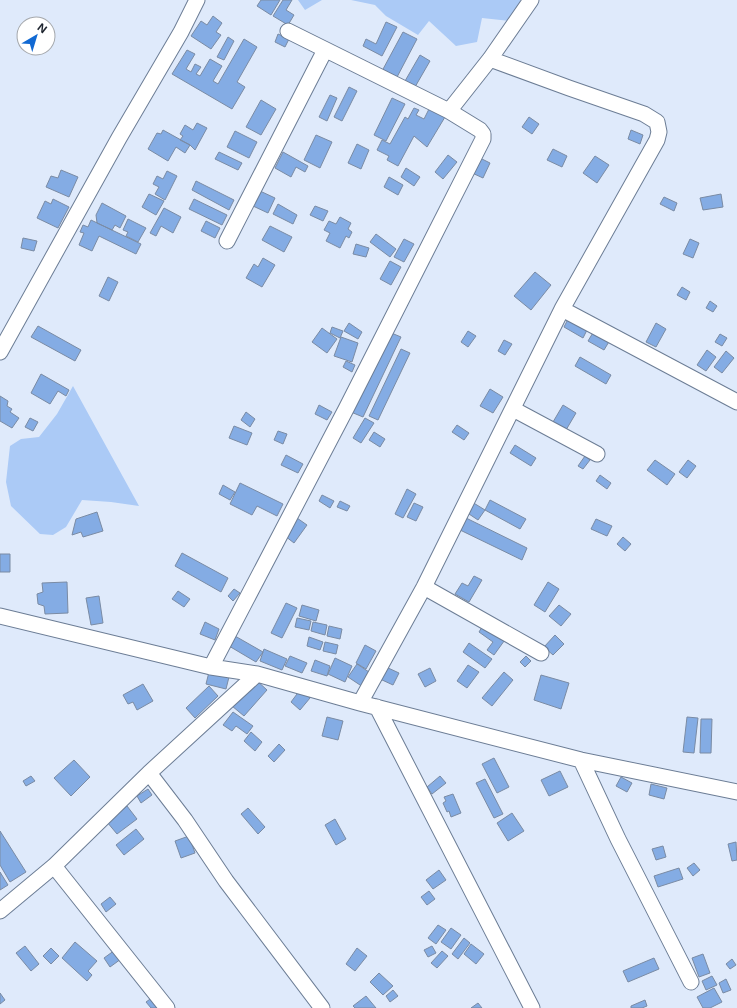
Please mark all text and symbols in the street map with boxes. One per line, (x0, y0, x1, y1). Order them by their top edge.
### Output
north arrow (16, 16, 56, 56)
text: N (35, 20, 50, 36)

